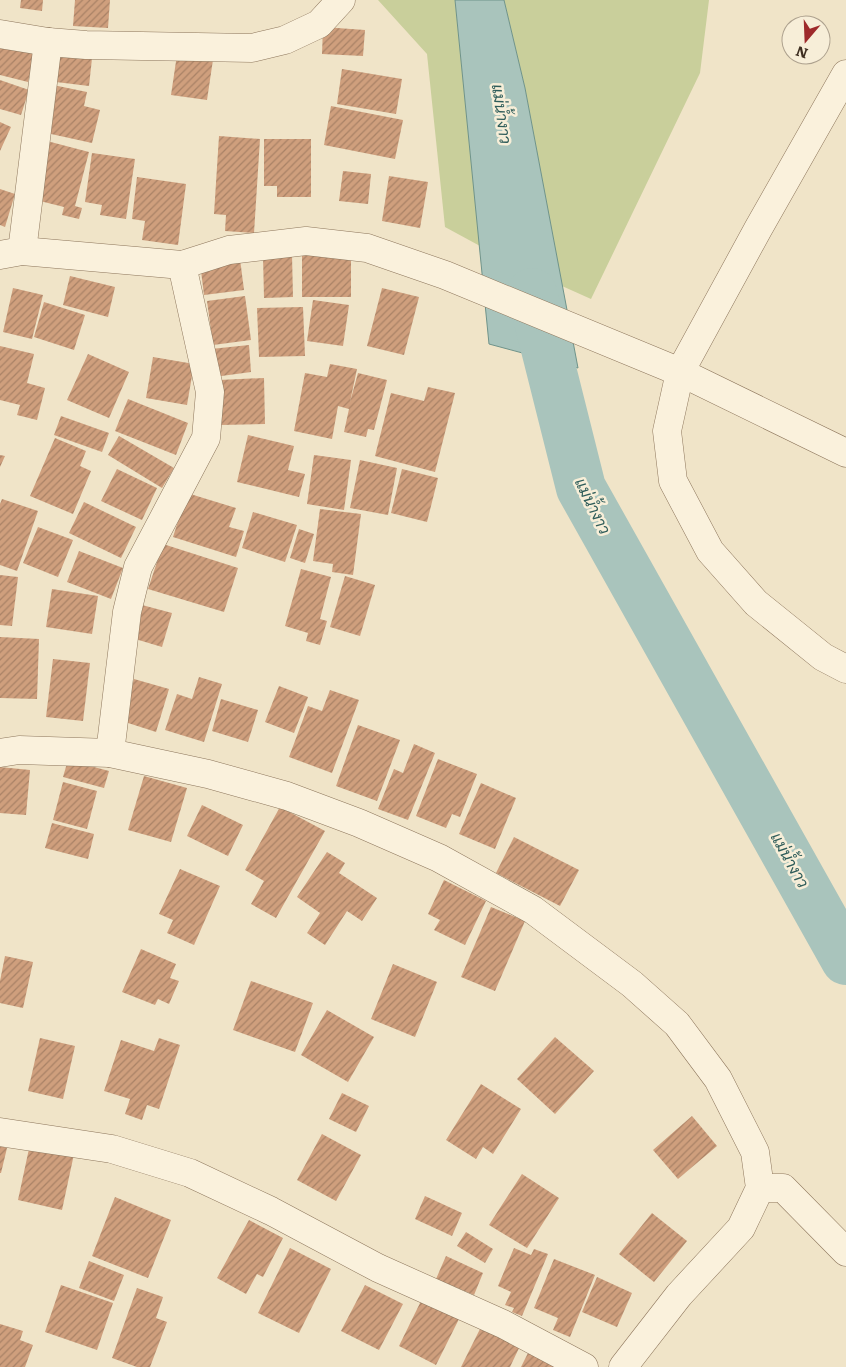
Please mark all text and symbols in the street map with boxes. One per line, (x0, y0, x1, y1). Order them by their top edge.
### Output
north arrow (781, 15, 831, 65)
text: N (792, 42, 810, 65)
water label: แม่น้ำงาว (487, 82, 520, 145)
water label: แม่น้ำงาว (570, 473, 619, 538)
water label: แม่น้ำงาว (766, 827, 817, 892)

